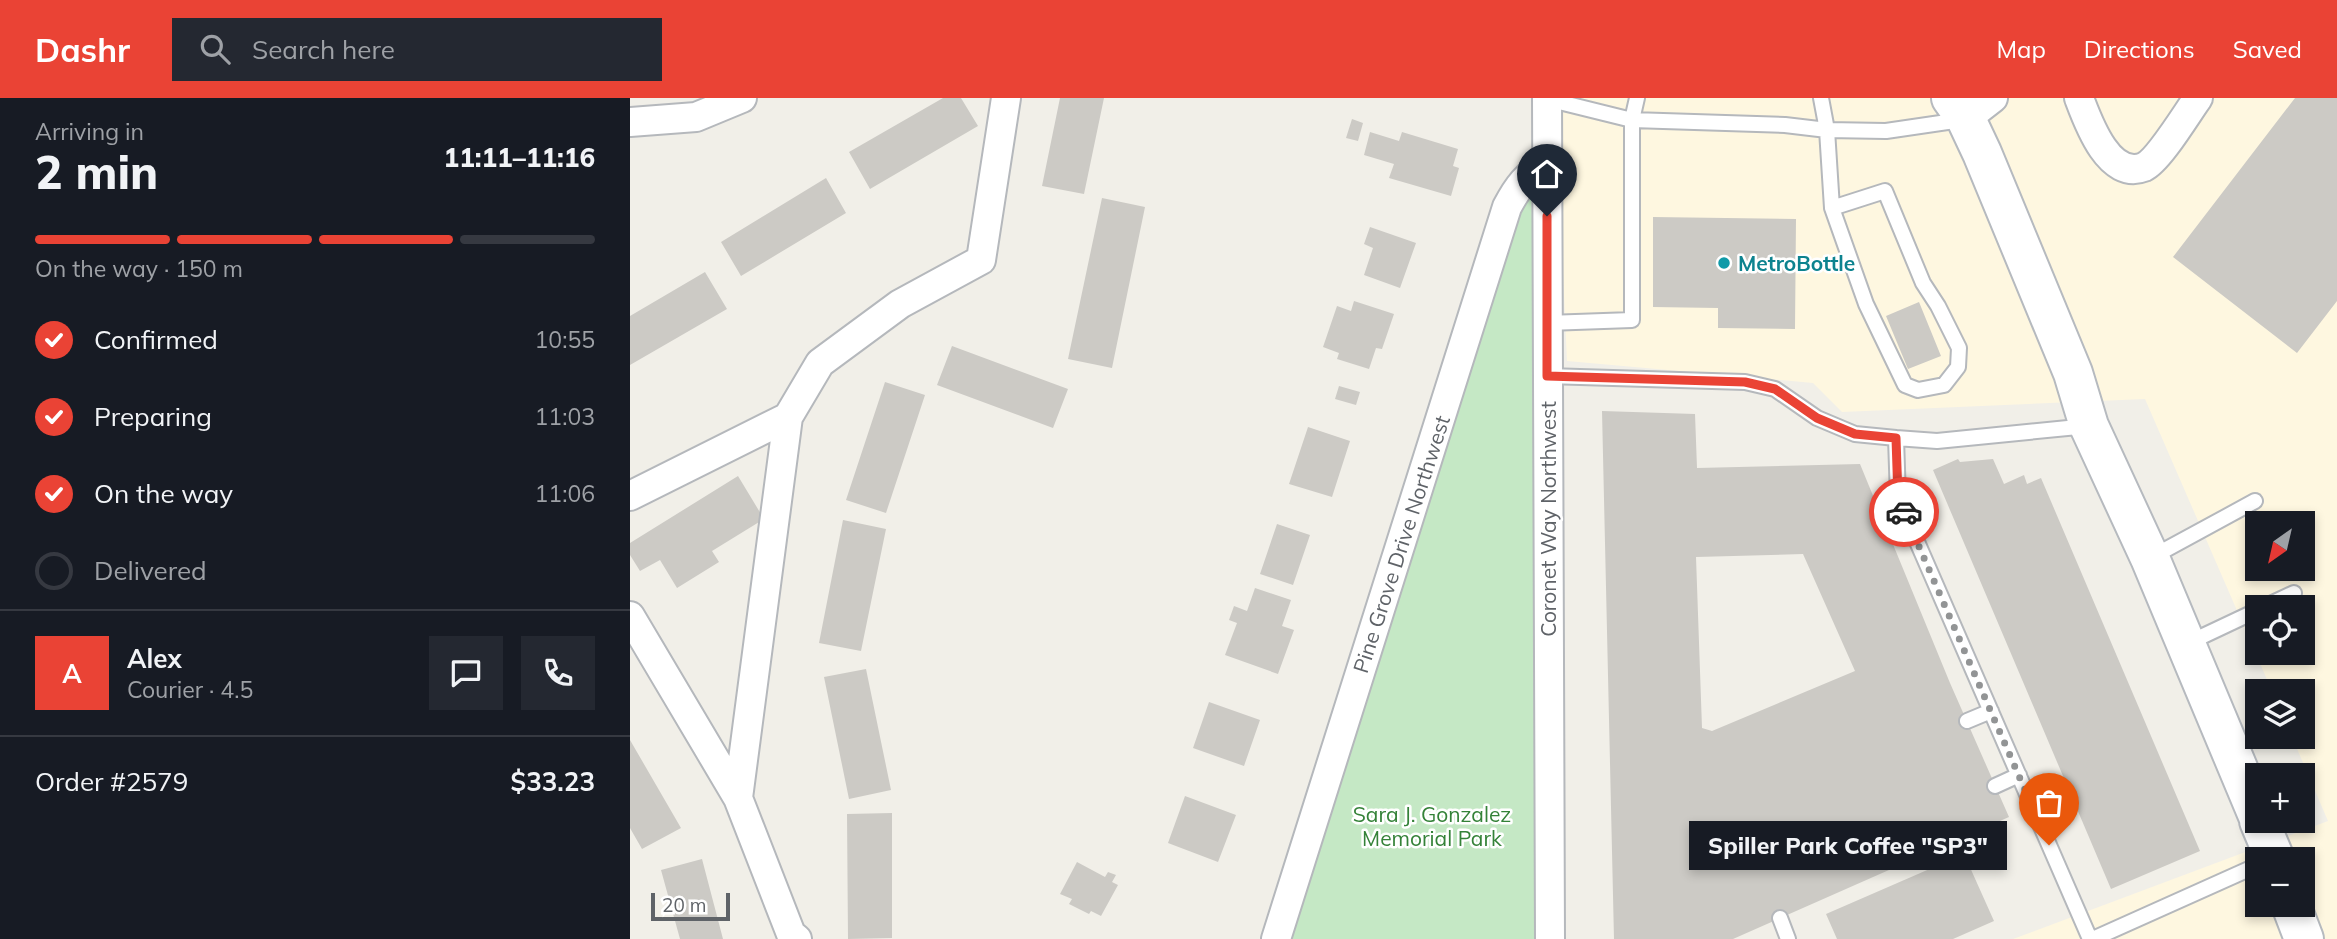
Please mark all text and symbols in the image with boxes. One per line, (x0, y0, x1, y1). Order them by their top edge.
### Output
search box (172, 18, 662, 81)
text: Dashr (35, 29, 130, 70)
icon: search (196, 30, 234, 68)
text: Search here (252, 33, 395, 66)
text: Map (1996, 34, 2046, 64)
text: Directions (2084, 34, 2195, 64)
text: Saved (2233, 34, 2302, 64)
text: Arriving in (35, 117, 144, 146)
text: 11:11–11:16 (444, 141, 595, 174)
text: 2 min (35, 143, 158, 201)
pin (1517, 144, 1577, 216)
icon: home (1528, 155, 1566, 193)
place label: MetroBottle (1738, 250, 1855, 276)
text: On the way · 150 m (35, 254, 243, 283)
marker: MetroBottle (1716, 255, 1732, 271)
icon: check (35, 321, 73, 359)
text: Confirmed (94, 323, 218, 356)
text: 10:55 (535, 325, 595, 354)
icon: check (35, 398, 73, 436)
text: Preparing (94, 400, 212, 433)
street label: Coronet Way Northwest (1535, 401, 1561, 637)
text: 11:03 (535, 402, 595, 431)
street label: Pine Grove Drive Northwest (1347, 412, 1455, 676)
icon: check (35, 475, 73, 513)
text: On the way (94, 477, 233, 510)
courier (1869, 477, 1939, 547)
text: 11:06 (535, 479, 595, 508)
icon: car (1885, 493, 1923, 531)
north arrow (2245, 511, 2315, 581)
map controls (2245, 511, 2315, 917)
text: Delivered (94, 554, 207, 587)
button: locate (2245, 595, 2315, 665)
button: chat (429, 636, 503, 710)
button: phone (521, 636, 595, 710)
text: Alex (127, 642, 182, 675)
text: A (62, 657, 82, 690)
text: Courier · 4.5 (127, 675, 253, 704)
button: layers (2245, 679, 2315, 749)
button: + (2245, 763, 2315, 833)
text: Order #2579 (35, 765, 188, 798)
text: $33.23 (511, 765, 595, 798)
pin (2019, 773, 2079, 845)
icon: bag (2030, 784, 2068, 822)
park label: Sara J. Gonzalez Memorial Park (1353, 801, 1511, 851)
callout: Spiller Park Coffee "SP3" (1688, 820, 2007, 870)
text: Spiller Park Coffee "SP3" (1708, 831, 1988, 860)
button: − (2245, 847, 2315, 917)
scale bar (651, 890, 730, 922)
text: 20 m (662, 893, 706, 917)

